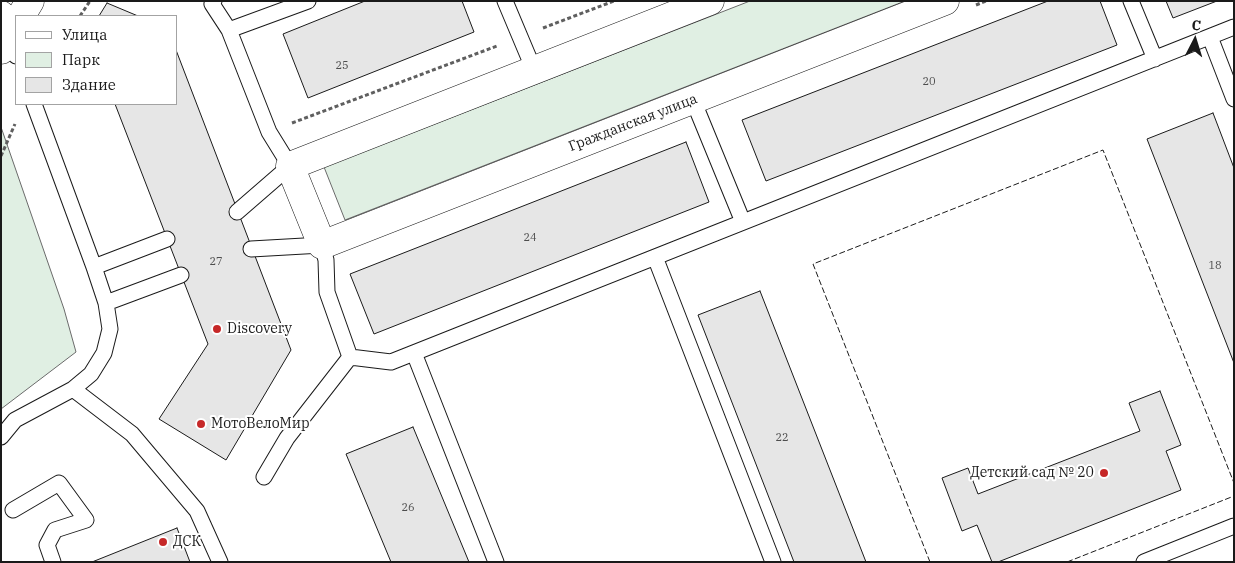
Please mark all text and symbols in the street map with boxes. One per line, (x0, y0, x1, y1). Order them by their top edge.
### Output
legend (15, 15, 178, 105)
north arrow (1170, 15, 1220, 65)
text: С (1191, 16, 1202, 34)
text: Улица (62, 25, 107, 44)
text: Парк (62, 50, 100, 69)
house number: 25 (335, 59, 349, 73)
text: Здание (62, 75, 116, 94)
house number: 20 (922, 75, 936, 89)
street label: Гражданская улица (566, 91, 700, 155)
house number: 24 (523, 231, 537, 245)
house number: 27 (209, 255, 223, 269)
house number: 18 (1208, 259, 1222, 273)
place label: Discovery (227, 321, 292, 337)
marker: Discovery (211, 323, 223, 335)
place label: МотоВелоМир (211, 416, 310, 432)
marker: МотоВелоМир (195, 418, 207, 430)
house number: 22 (775, 431, 789, 445)
place label: Детский сад № 20 (970, 465, 1094, 481)
marker: Детский сад № 20 (1098, 467, 1110, 479)
house number: 26 (401, 501, 415, 515)
place label: ДСК (173, 534, 201, 550)
marker: ДСК (157, 536, 169, 548)

